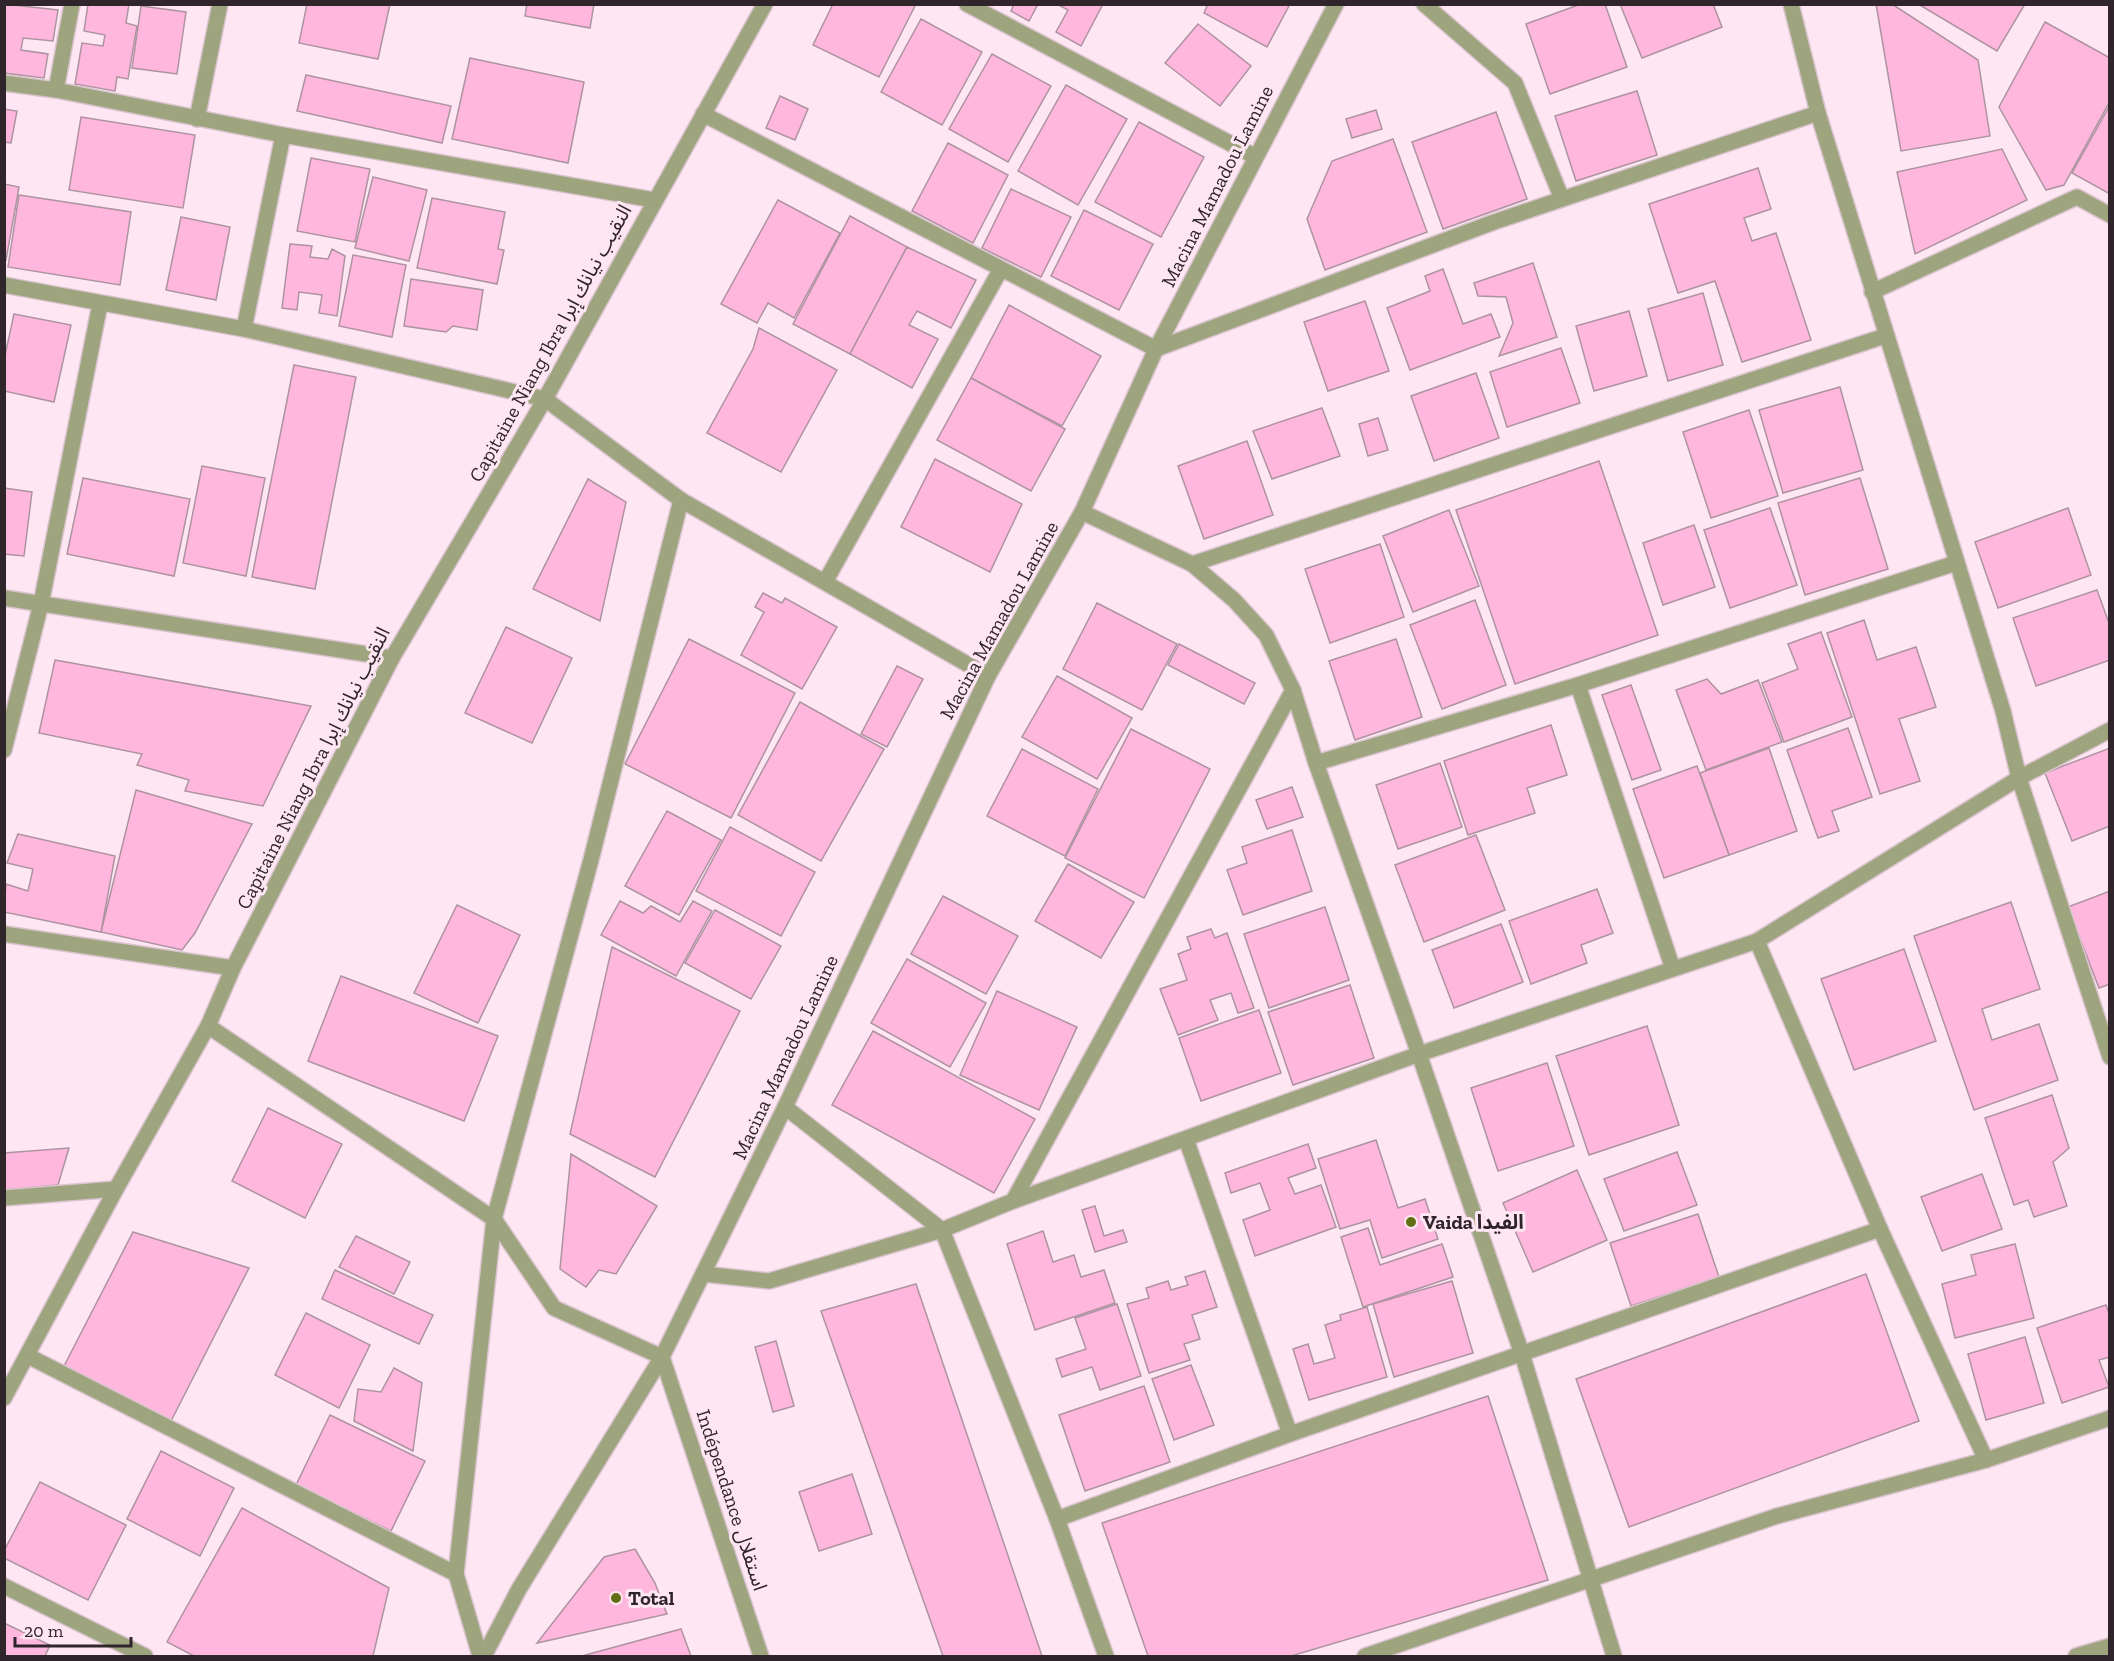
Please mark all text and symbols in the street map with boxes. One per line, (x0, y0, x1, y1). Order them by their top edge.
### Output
street label: Macina Mamadou Lamine (1156, 81, 1278, 291)
street label: Capitaine Niang Ibra النقيب نيانك إبرا (464, 200, 637, 486)
street label: Macina Mamadou Lamine (934, 517, 1064, 723)
street label: Capitaine Niang Ibra النقيب نيانك إبرا (231, 623, 396, 914)
street label: Macina Mamadou Lamine (727, 951, 843, 1163)
place label: Vaida الفيدا (1423, 1210, 1524, 1234)
marker: Vaida الفيدا (1404, 1215, 1418, 1229)
street label: Indépendance استقلال (691, 1406, 773, 1594)
place label: Total (628, 1586, 675, 1610)
marker: Total (609, 1591, 623, 1605)
scale bar (15, 1610, 130, 1648)
text: 20 m (24, 1620, 64, 1642)

